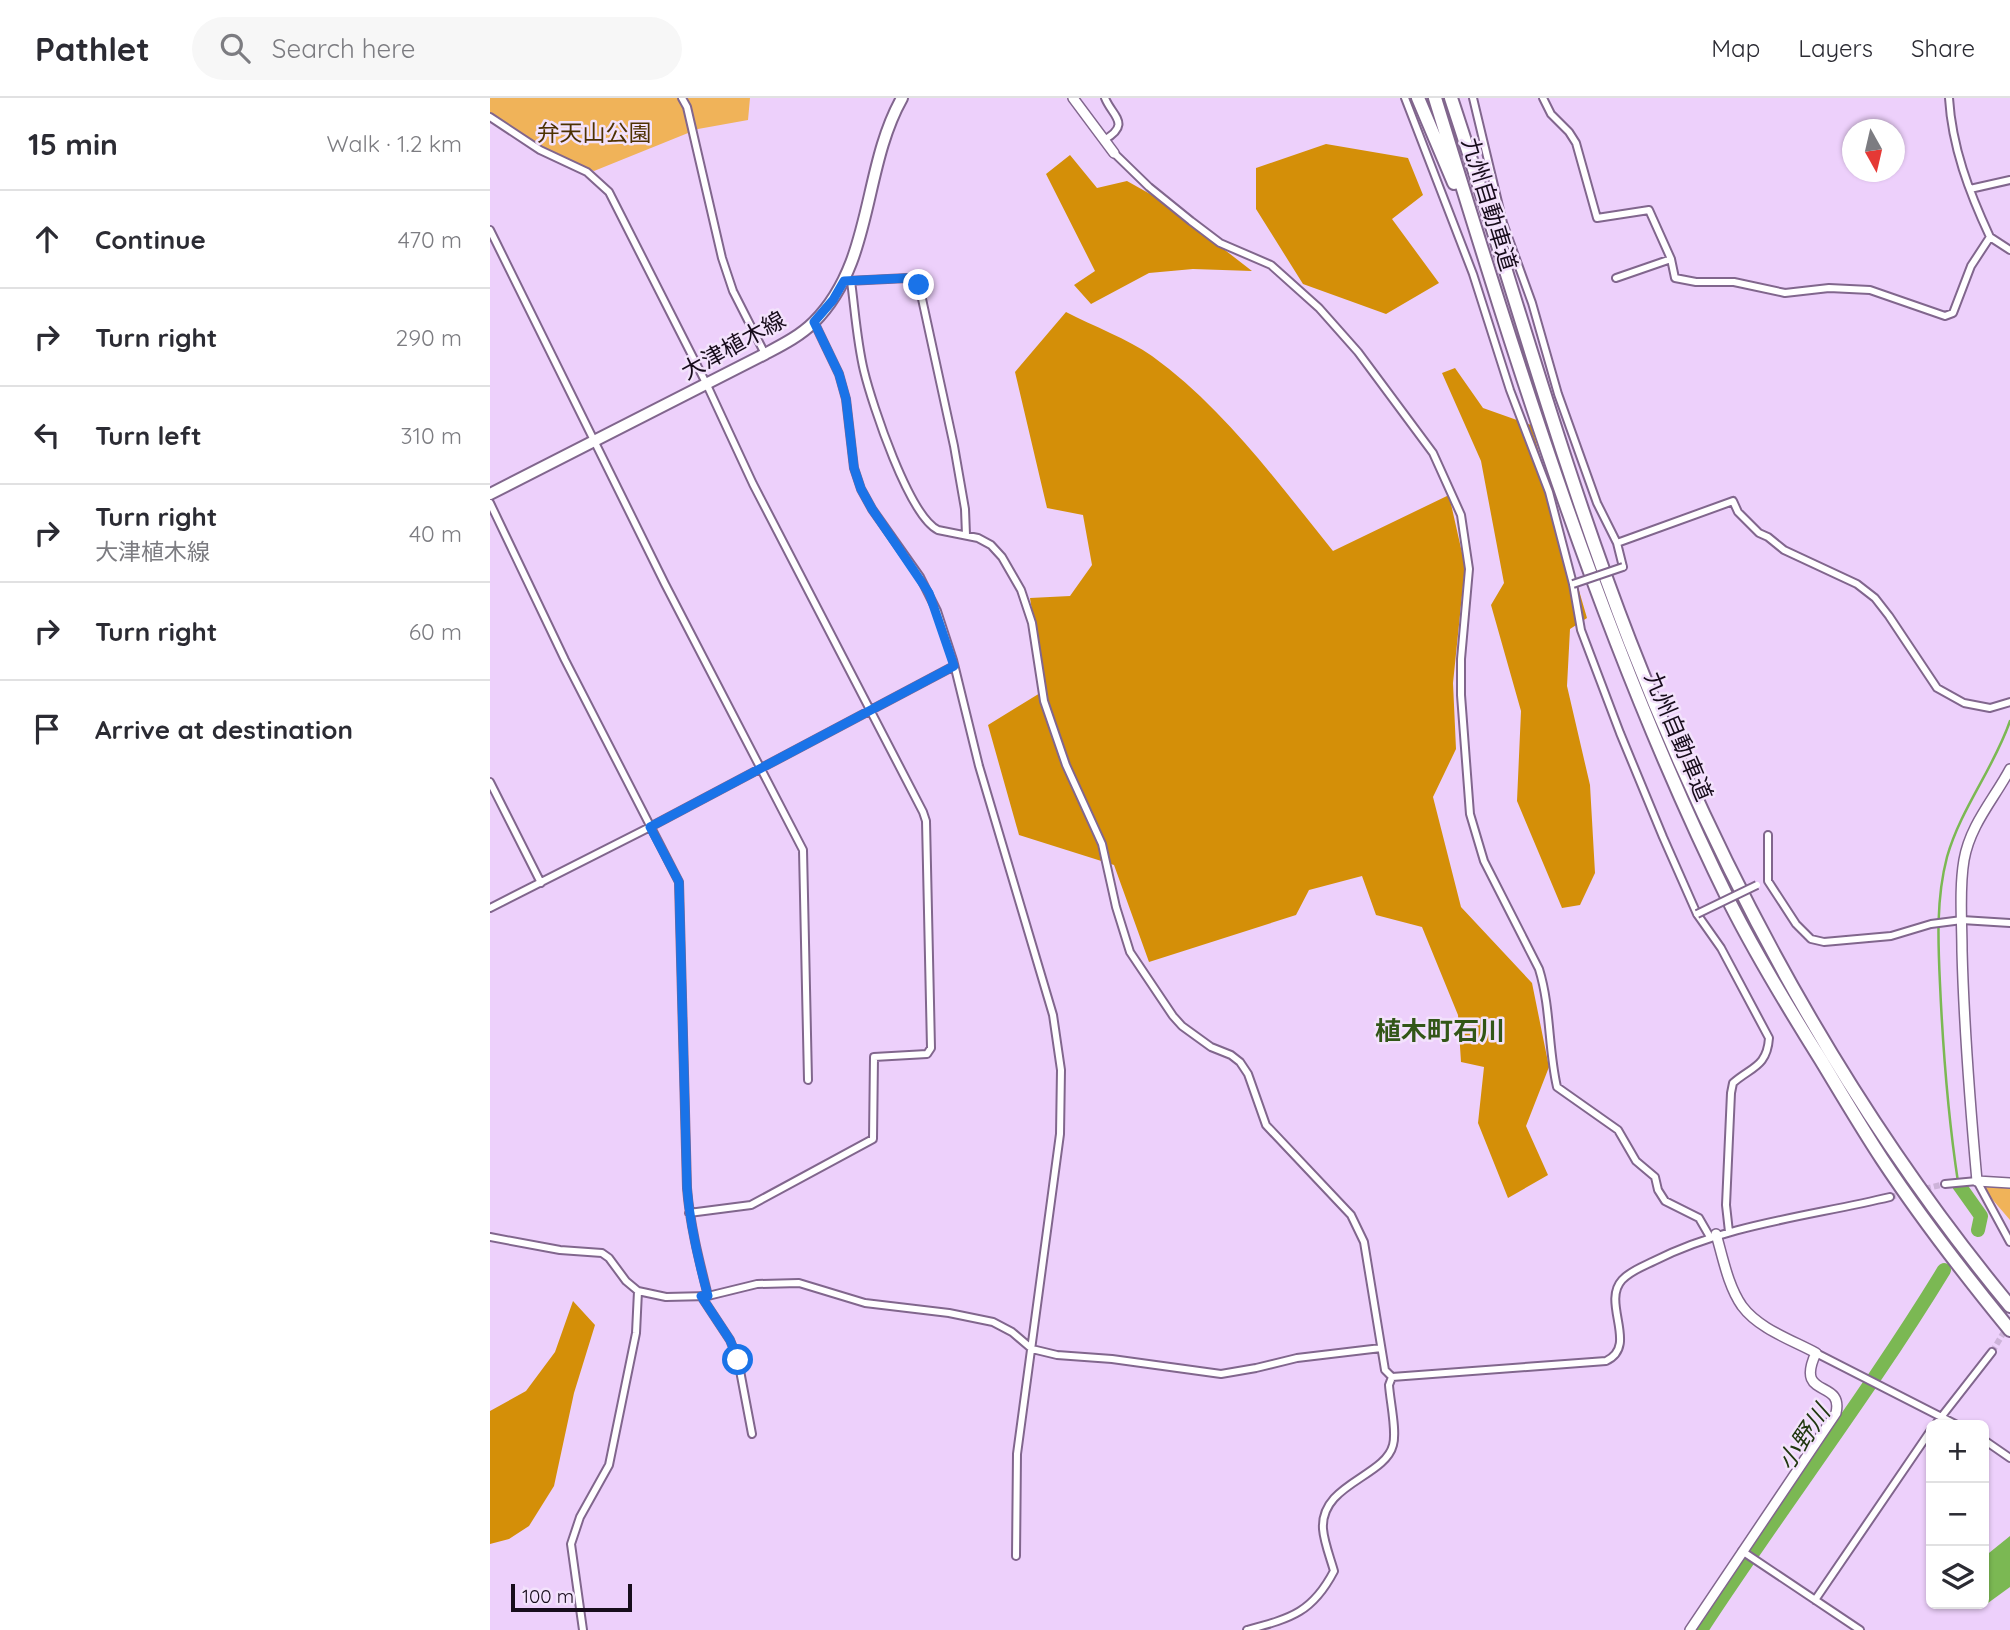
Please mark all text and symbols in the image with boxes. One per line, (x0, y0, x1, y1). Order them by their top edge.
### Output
search box (192, 17, 682, 80)
text: Pathlet (35, 28, 150, 69)
icon: search (216, 29, 254, 67)
text: Search here (272, 32, 415, 65)
text: Map (1711, 33, 1760, 63)
text: Layers (1798, 33, 1873, 63)
text: Share (1911, 33, 1975, 63)
park label: 弁天山公園 (537, 118, 652, 147)
north arrow (1842, 119, 1905, 182)
text: 15 min (28, 125, 118, 163)
text: Walk · 1.2 km (326, 129, 462, 158)
street label: 九州自動車道 (1456, 134, 1524, 274)
icon: ahead (28, 220, 66, 258)
text: Continue (95, 223, 206, 256)
text: 470 m (398, 225, 462, 254)
route end (903, 269, 934, 300)
street label: 大津植木線 (676, 304, 790, 386)
icon: right (28, 318, 66, 356)
text: Turn right (95, 321, 217, 354)
text: 290 m (395, 323, 462, 352)
icon: left (28, 416, 66, 454)
text: Turn left (95, 419, 202, 452)
text: 310 m (400, 421, 462, 450)
text: Turn right (95, 500, 217, 533)
icon: right (28, 514, 66, 552)
text: 40 m (409, 519, 462, 548)
text: 大津植木線 (95, 537, 210, 566)
icon: right (28, 612, 66, 650)
text: Turn right (95, 615, 217, 648)
text: 60 m (409, 617, 462, 646)
street label: 九州自動車道 (1639, 667, 1719, 805)
icon: arrive (28, 710, 66, 748)
text: Arrive at destination (95, 713, 353, 746)
district label: 植木町石川 (1375, 1014, 1505, 1047)
route start (722, 1344, 753, 1375)
water label: 小野川 (1770, 1396, 1837, 1475)
map controls (1926, 1420, 1989, 1609)
button: + (1926, 1420, 1989, 1483)
button: − (1926, 1483, 1989, 1546)
button: layers (1926, 1546, 1989, 1609)
scale bar (511, 1581, 632, 1613)
text: 100 m (522, 1584, 574, 1608)

